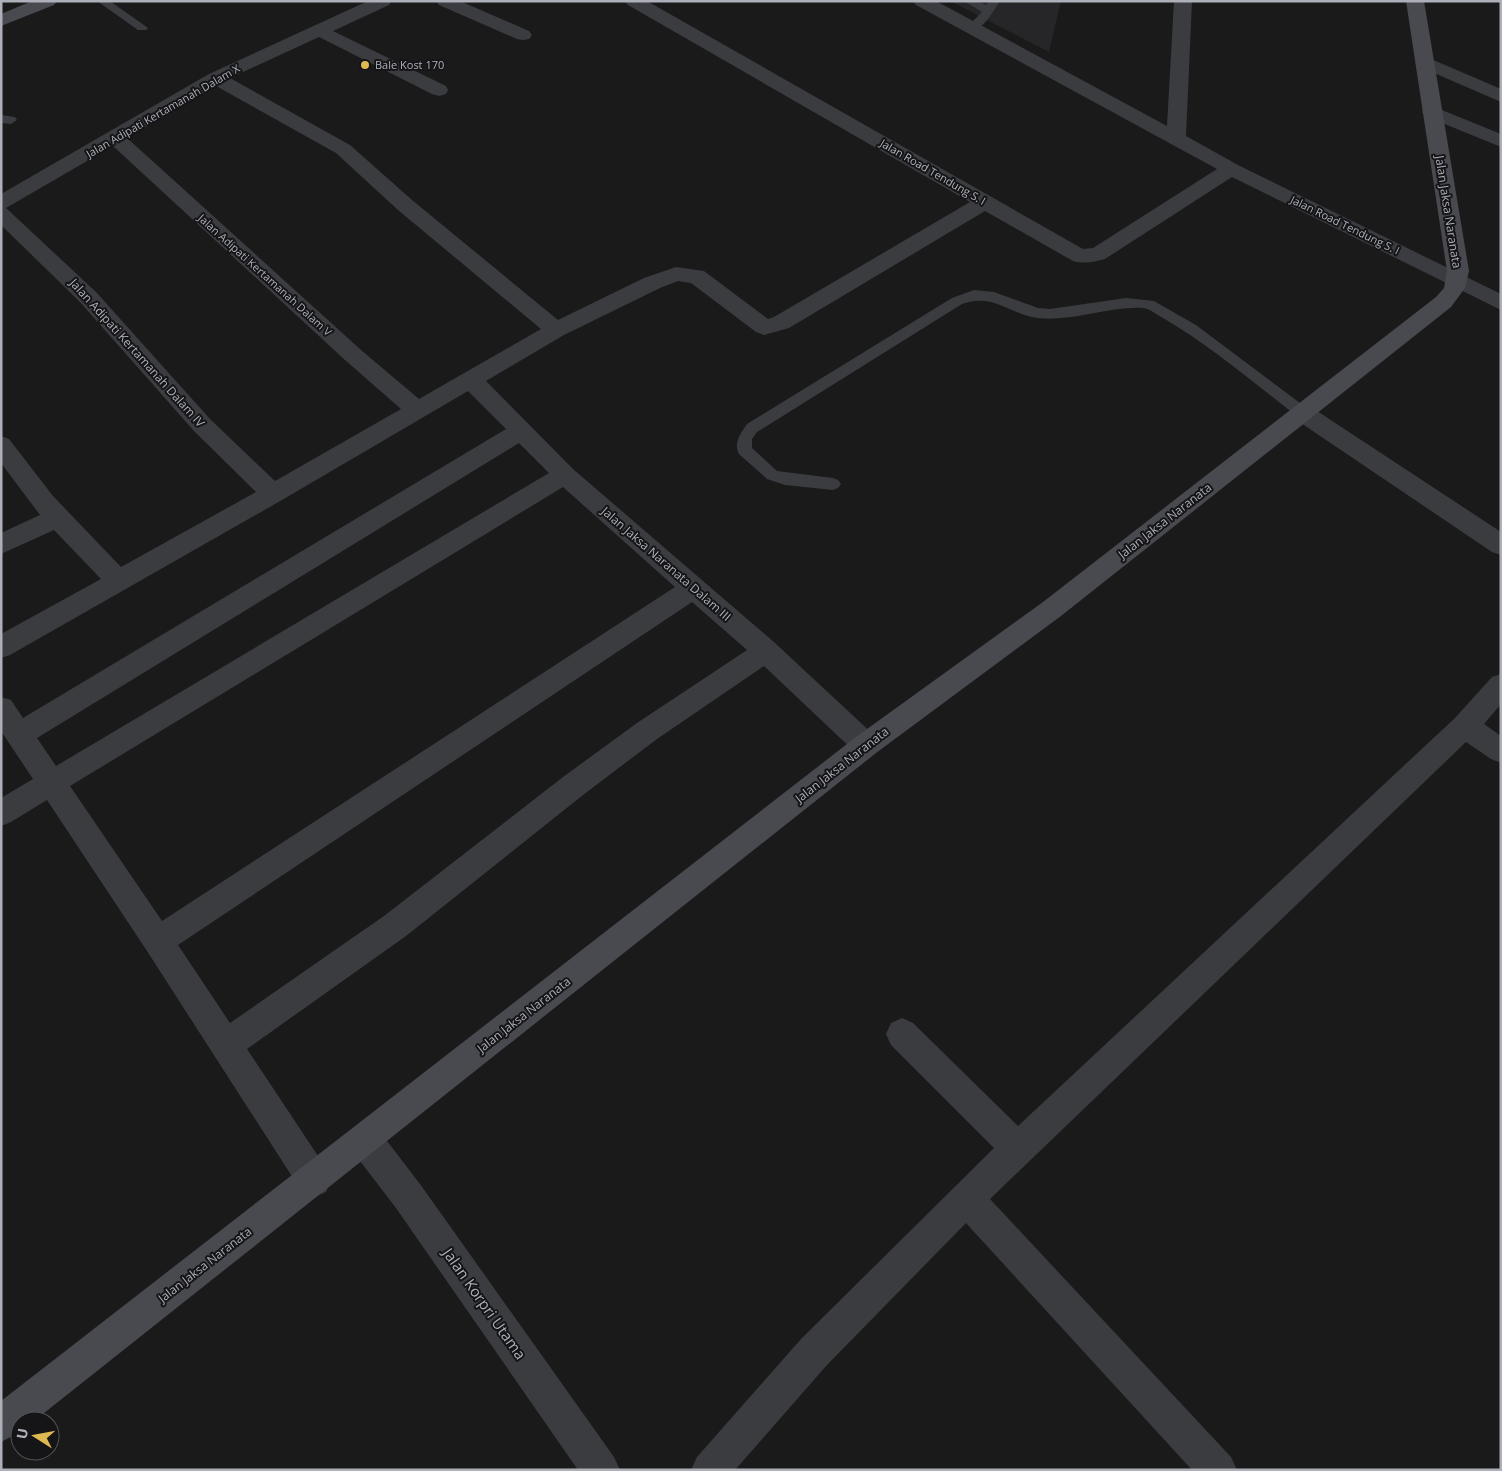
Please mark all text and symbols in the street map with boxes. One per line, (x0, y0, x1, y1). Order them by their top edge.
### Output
place label: Bale Kost 170 (375, 57, 444, 72)
marker: Bale Kost 170 (359, 59, 371, 71)
street label: Jalan Adipati Kertamanah Dalam X (82, 60, 243, 161)
street label: Jalan Road Tendung S. I (877, 135, 989, 208)
street label: Jalan Jaksa Naranata (1431, 153, 1466, 270)
street label: Jalan Road Tendung S. I (1287, 191, 1402, 257)
street label: Jalan Adipati Kertamanah Dalam V (194, 210, 336, 339)
street label: Jalan Adipati Kertamanah Dalam IV (65, 274, 209, 431)
street label: Jalan Jaksa Naranata (1114, 479, 1215, 563)
street label: Jalan Jaksa Naranata Dalam III (597, 502, 735, 625)
street label: Jalan Jaksa Naranata (791, 723, 892, 807)
street label: Jalan Jaksa Naranata (473, 973, 574, 1057)
street label: Jalan Jaksa Naranata (154, 1223, 255, 1307)
street label: Jalan Korpri Utama (438, 1242, 531, 1363)
north arrow (10, 1411, 60, 1461)
text: U (11, 1426, 32, 1440)

